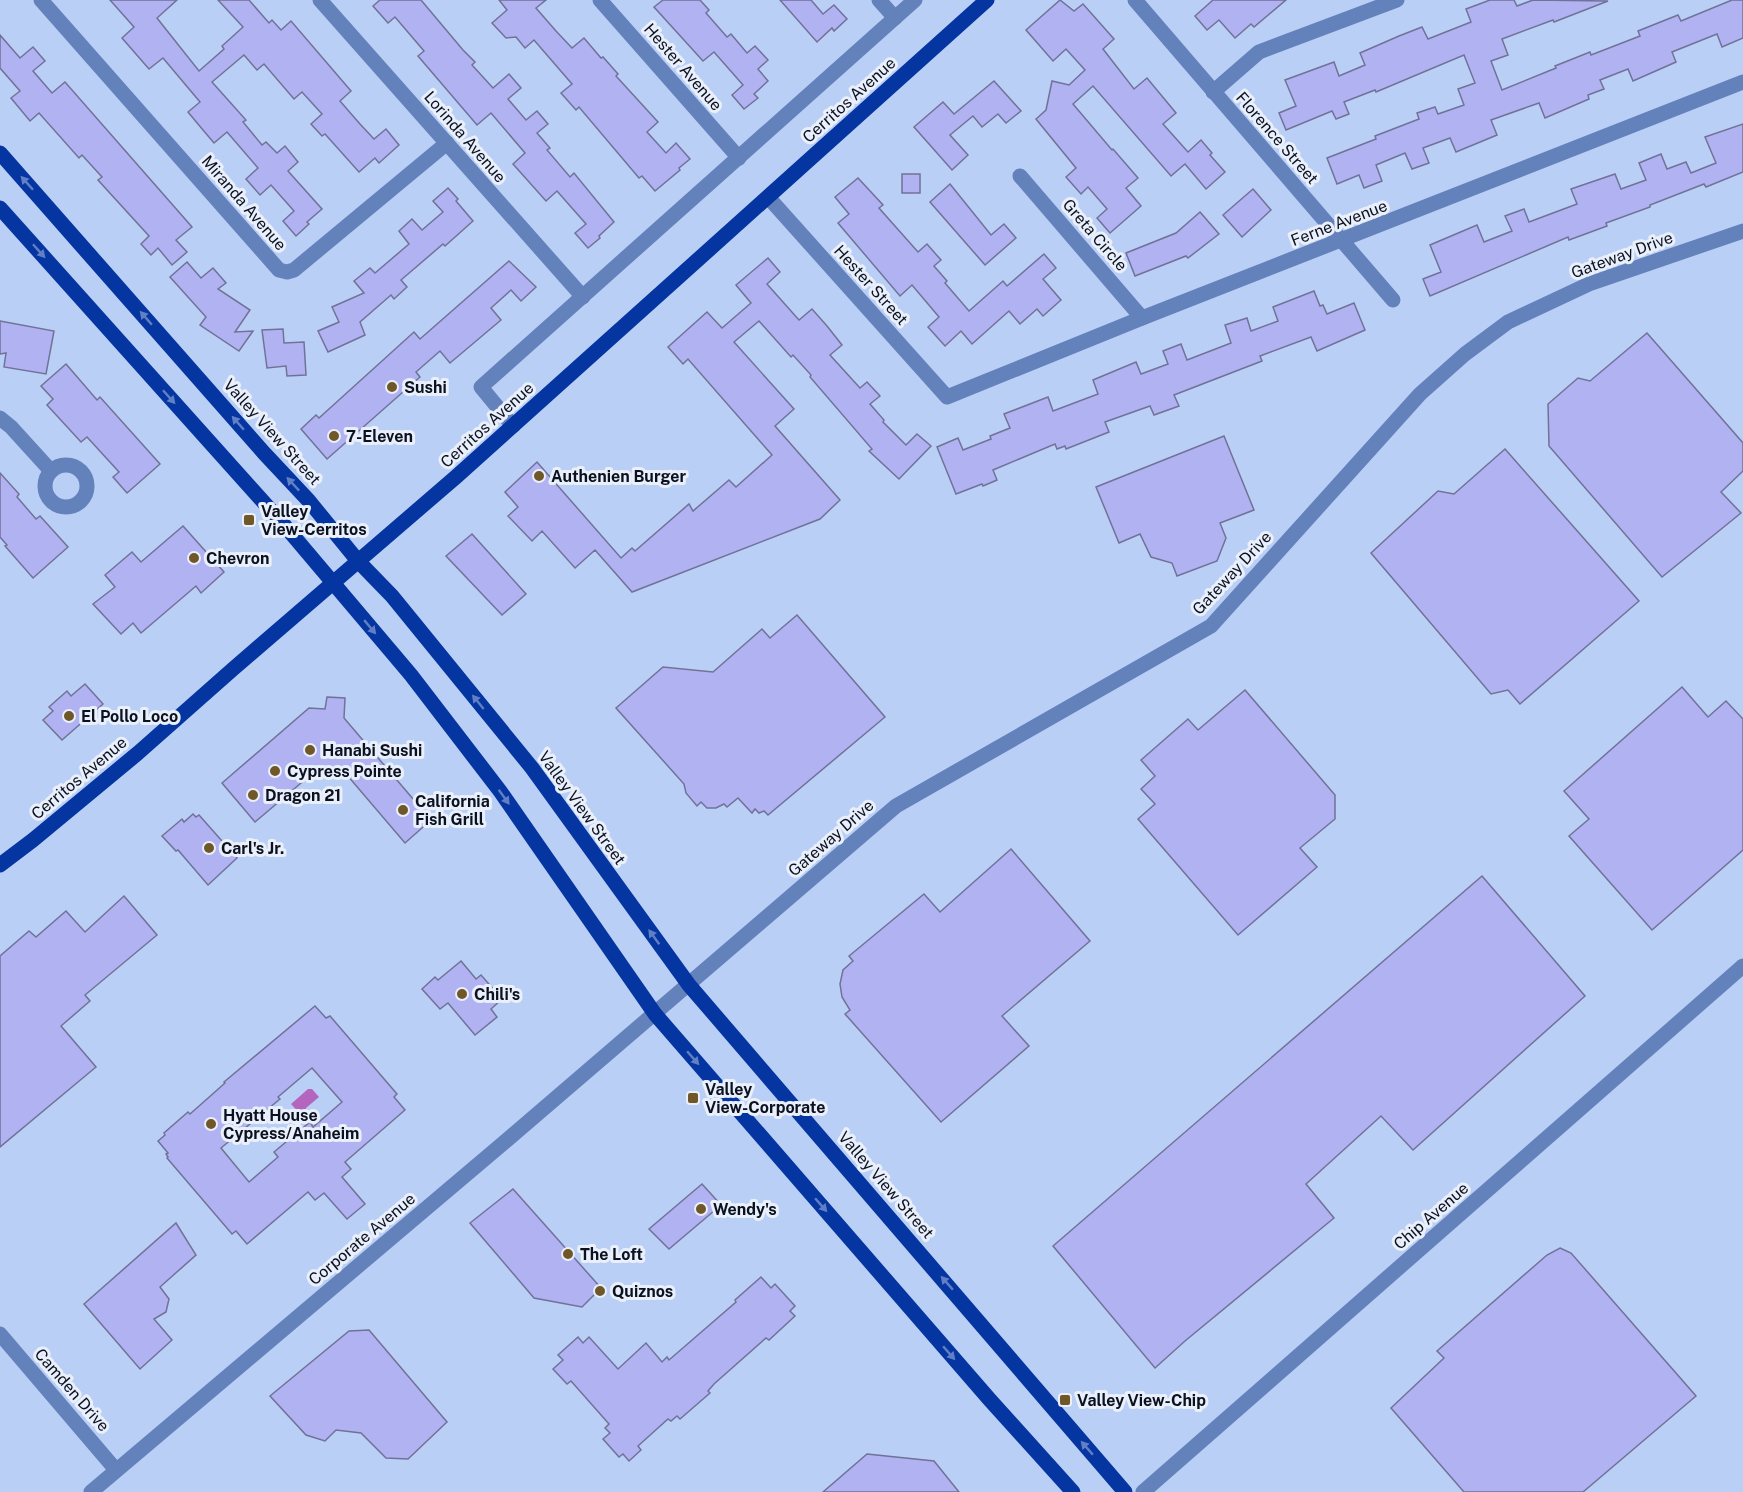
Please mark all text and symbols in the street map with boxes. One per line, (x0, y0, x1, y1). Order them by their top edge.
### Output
street label: Hester Avenue (640, 20, 726, 114)
street label: Cerritos Avenue (799, 53, 899, 147)
street label: Lorinda Avenue (420, 87, 510, 187)
street label: Florence Street (1232, 88, 1322, 188)
street label: Miranda Avenue (198, 152, 290, 254)
one-way arrow (21, 176, 34, 191)
street label: Greta Circle (1059, 195, 1131, 275)
street label: Ferne Avenue (1288, 196, 1390, 250)
street label: Gateway Drive (1569, 228, 1675, 282)
street label: Hester Street (830, 241, 912, 329)
one-way arrow (32, 243, 45, 258)
one-way arrow (140, 311, 153, 326)
street label: Valley View Street (220, 375, 324, 489)
place label: Sushi (404, 378, 447, 397)
street label: Cerritos Avenue (437, 378, 537, 472)
marker: Sushi (385, 380, 399, 394)
one-way arrow (162, 389, 176, 404)
one-way arrow (232, 416, 245, 431)
place label: 7-Eleven (346, 427, 413, 446)
marker: 7-Eleven (327, 429, 341, 443)
place label: Authenien Burger (551, 467, 686, 486)
marker: Authenien Burger (532, 469, 546, 483)
one-way arrow (287, 477, 300, 492)
place label: Valley View-Cerritos (261, 502, 367, 539)
marker: Valley View-Cerritos (242, 513, 256, 527)
street label: Gateway Drive (1189, 527, 1275, 619)
place label: Chevron (206, 549, 270, 568)
marker: Chevron (187, 551, 201, 565)
one-way arrow (363, 619, 376, 634)
one-way arrow (473, 695, 485, 710)
place label: El Pollo Loco (81, 707, 178, 726)
marker: El Pollo Loco (62, 709, 76, 723)
street label: Cerritos Avenue (28, 733, 130, 823)
place label: Hanabi Sushi (322, 741, 422, 760)
marker: Hanabi Sushi (303, 743, 317, 757)
street label: Valley View Street (534, 748, 630, 868)
place label: Cypress Pointe (287, 762, 402, 781)
marker: Cypress Pointe (268, 764, 282, 778)
place label: Dragon 21 (265, 786, 341, 805)
marker: Dragon 21 (246, 788, 260, 802)
one-way arrow (498, 788, 510, 804)
place label: California Fish Grill (415, 792, 490, 829)
street label: Gateway Drive (784, 796, 878, 880)
marker: California Fish Grill (396, 803, 410, 817)
place label: Carl's Jr. (221, 839, 284, 858)
marker: Carl's Jr. (202, 841, 216, 855)
one-way arrow (649, 930, 661, 945)
place label: Chili's (474, 985, 520, 1004)
marker: Chili's (455, 987, 469, 1001)
one-way arrow (687, 1050, 700, 1066)
place label: Valley View-Corporate (705, 1080, 825, 1117)
marker: Valley View-Corporate (686, 1091, 700, 1105)
place label: Hyatt House Cypress/Anaheim (223, 1106, 359, 1143)
marker: Hyatt House Cypress/Anaheim (204, 1117, 218, 1131)
street label: Valley View Street (834, 1128, 938, 1242)
street label: Chip Avenue (1390, 1178, 1472, 1254)
street label: Corporate Avenue (305, 1189, 419, 1289)
one-way arrow (814, 1198, 828, 1213)
place label: Wendy's (713, 1200, 777, 1219)
marker: Wendy's (694, 1202, 708, 1216)
place label: The Loft (580, 1245, 643, 1264)
marker: The Loft (561, 1247, 575, 1261)
one-way arrow (941, 1276, 954, 1291)
place label: Quiznos (612, 1282, 673, 1301)
marker: Quiznos (593, 1284, 607, 1298)
street label: Camden Drive (31, 1345, 113, 1435)
one-way arrow (942, 1345, 956, 1360)
place label: Valley View-Chip (1077, 1391, 1206, 1410)
marker: Valley View-Chip (1058, 1393, 1072, 1407)
one-way arrow (1081, 1441, 1094, 1456)

